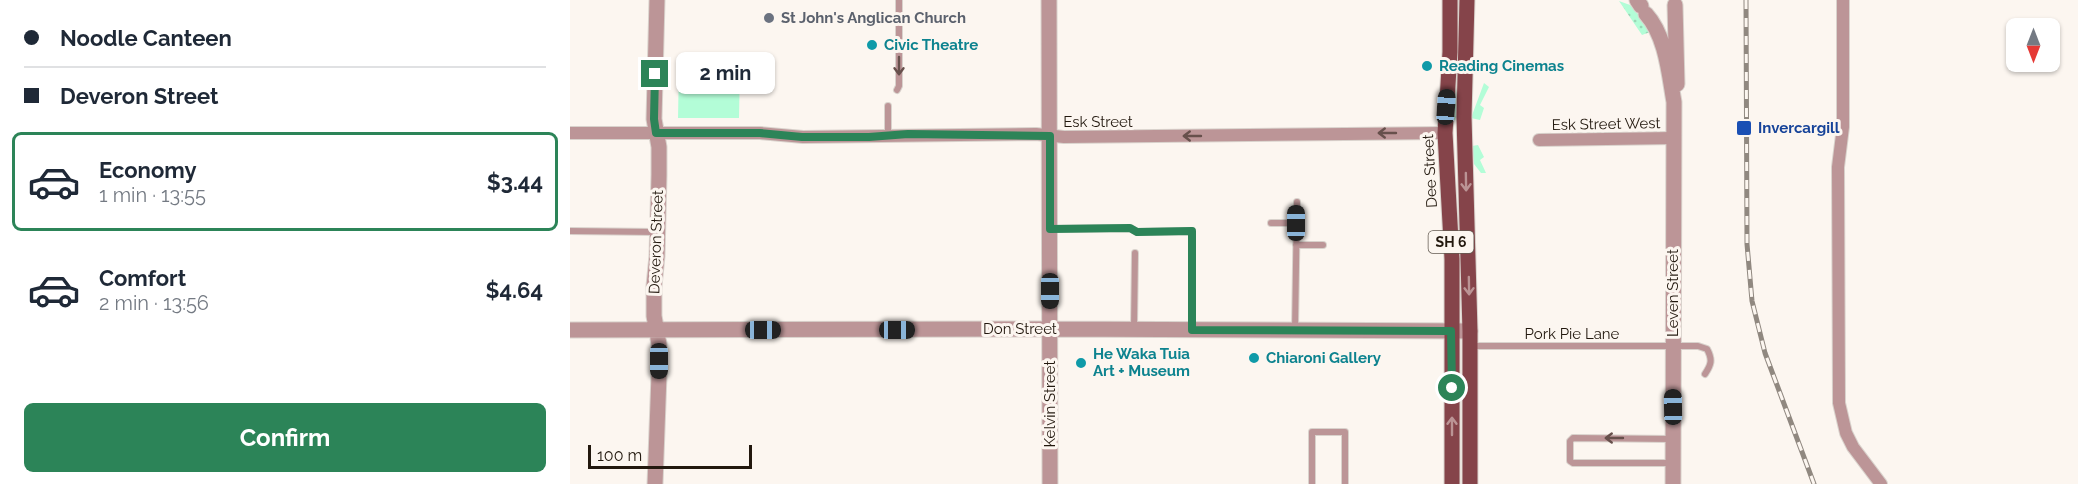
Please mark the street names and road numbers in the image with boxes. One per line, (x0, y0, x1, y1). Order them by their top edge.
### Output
street label: Esk Street (1063, 113, 1133, 131)
street label: Esk Street West (1551, 114, 1661, 134)
street label: Dee Street (1419, 134, 1441, 208)
street label: Deveron Street (645, 190, 667, 294)
road number: SH 6 (1428, 231, 1474, 253)
street label: Leven Street (1664, 249, 1682, 337)
street label: Don Street (983, 320, 1057, 338)
street label: Pork Pie Lane (1525, 325, 1620, 343)
street label: Kelvin Street (1041, 360, 1059, 448)

